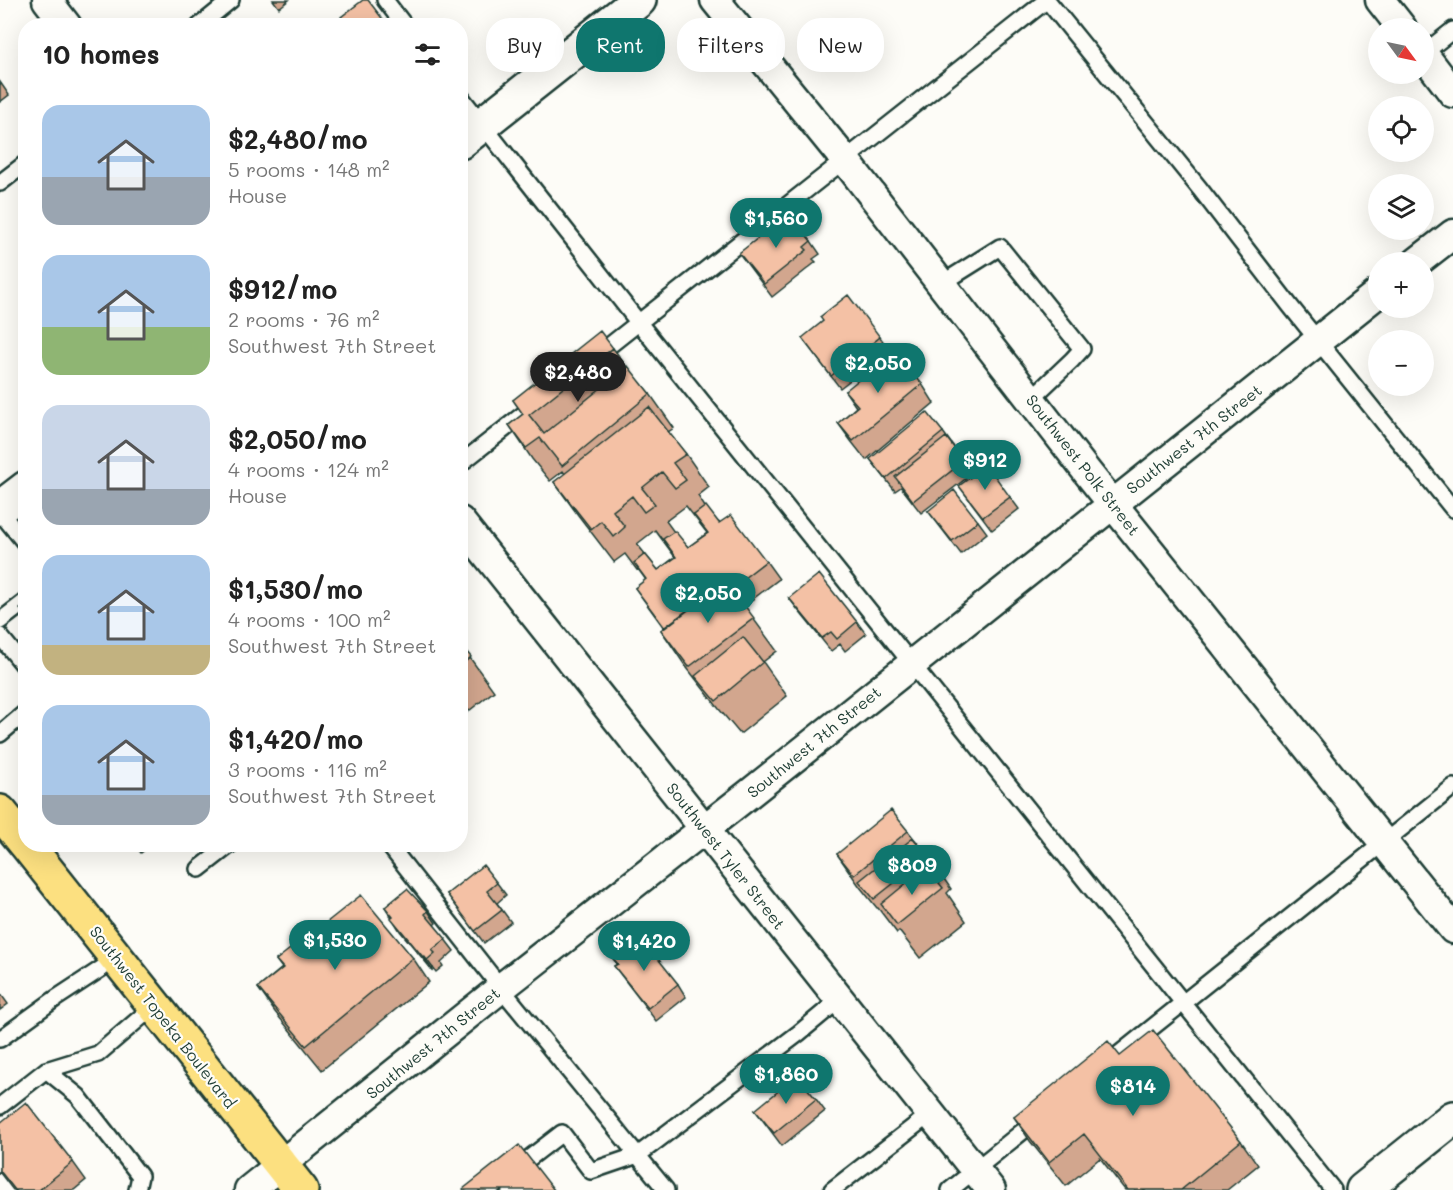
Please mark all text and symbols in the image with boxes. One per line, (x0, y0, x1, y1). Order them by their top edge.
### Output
chip: Buy (486, 18, 564, 72)
chip: Rent (576, 18, 665, 72)
chip: Filters (677, 18, 785, 72)
chip: New (797, 18, 884, 72)
north arrow (1368, 18, 1434, 84)
map controls (1368, 18, 1434, 396)
text: 10 homes (42, 37, 160, 71)
icon: filters (411, 38, 444, 71)
button: locate (1368, 96, 1434, 162)
text: $2,480/mo (228, 122, 368, 156)
icon: home (90, 129, 162, 201)
text: 5 rooms · 148 m² (228, 156, 390, 182)
button: layers (1368, 174, 1434, 240)
text: House (228, 182, 287, 208)
pin: $1,560 (727, 198, 825, 249)
text: $1,560 (744, 204, 808, 230)
button: + (1368, 252, 1434, 318)
text: $912/mo (228, 272, 337, 306)
icon: home (90, 279, 162, 351)
text: 2 rooms · 76 m² (228, 306, 380, 332)
button: − (1368, 330, 1434, 396)
text: Southwest 7th Street (228, 332, 436, 358)
pin: $2,050 (829, 343, 927, 394)
text: $2,050 (844, 349, 912, 375)
pin: $2,480 (529, 352, 627, 403)
text: $2,480 (544, 358, 612, 384)
street label: Southwest 7th Street (1122, 379, 1266, 498)
street label: Southwest Polk Street (1022, 390, 1145, 539)
text: $2,050/mo (228, 422, 367, 456)
icon: home (90, 429, 162, 501)
pin: $912 (949, 440, 1021, 491)
text: $912 (963, 446, 1007, 472)
text: 4 rooms · 124 m² (228, 456, 389, 482)
text: House (228, 482, 287, 508)
text: $1,530/mo (228, 572, 363, 606)
pin: $2,050 (659, 573, 757, 624)
icon: home (90, 579, 162, 651)
text: $2,050 (674, 579, 742, 605)
text: 4 rooms · 100 m² (228, 606, 391, 632)
text: Southwest 7th Street (228, 632, 436, 658)
street label: Southwest 7th Street (742, 681, 885, 802)
text: $1,420/mo (228, 722, 363, 756)
icon: home (90, 729, 162, 801)
text: 3 rooms · 116 m² (228, 756, 387, 782)
street label: Southwest Tyler Street (662, 778, 790, 933)
text: Southwest 7th Street (228, 782, 436, 808)
pin: $809 (876, 845, 948, 896)
text: $809 (887, 851, 937, 877)
pin: $1,530 (286, 920, 384, 971)
street label: Southwest Topeka Boulevard (86, 921, 241, 1112)
pin: $1,420 (595, 921, 693, 972)
text: $1,530 (303, 926, 367, 952)
text: $1,420 (612, 927, 676, 953)
street label: Southwest 7th Street (361, 982, 504, 1103)
pin: $1,860 (737, 1054, 835, 1105)
text: $1,860 (754, 1060, 818, 1086)
pin: $814 (1097, 1066, 1169, 1117)
text: $814 (1110, 1072, 1156, 1098)

